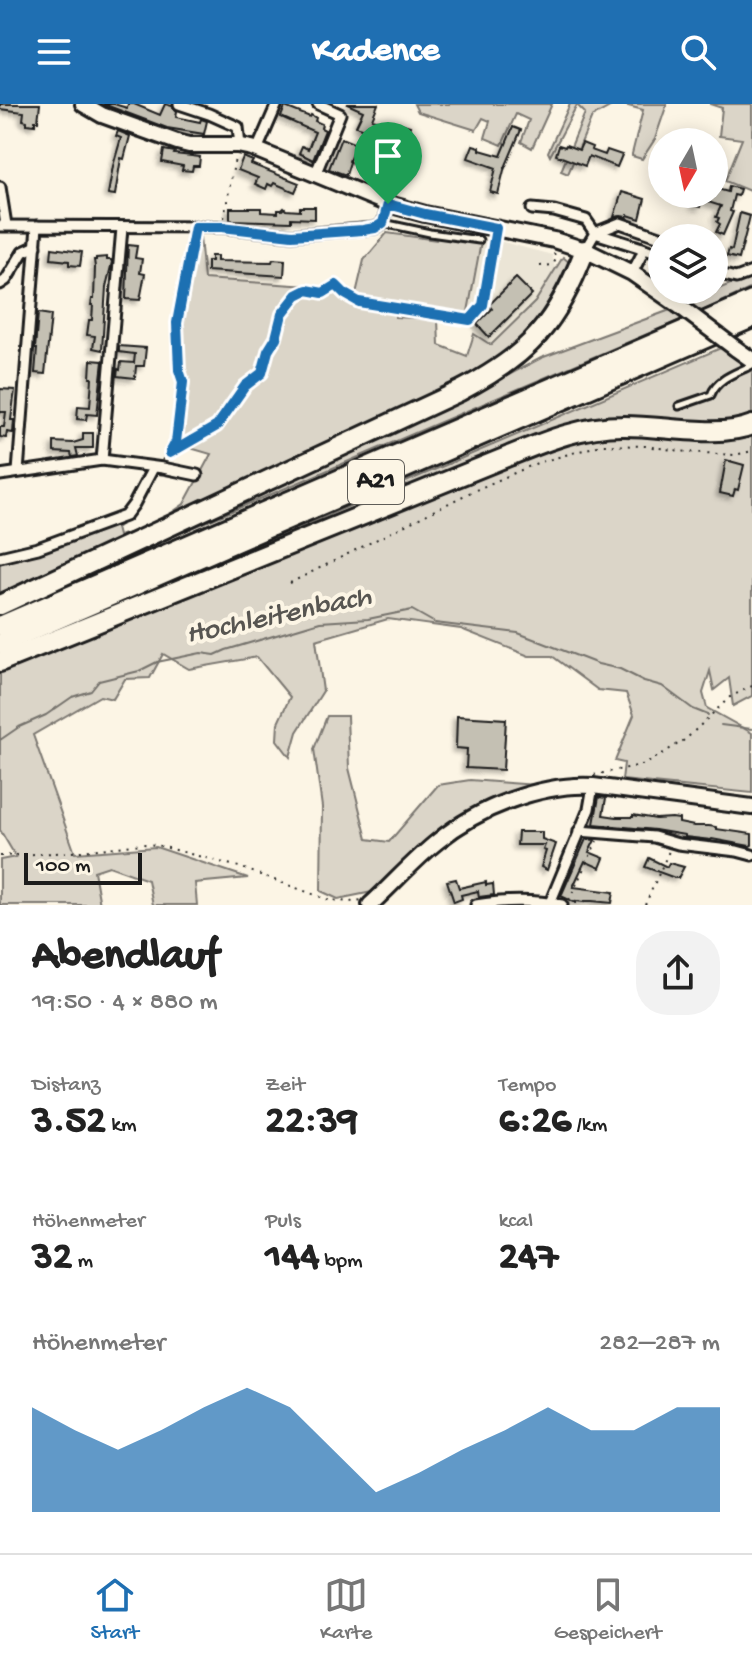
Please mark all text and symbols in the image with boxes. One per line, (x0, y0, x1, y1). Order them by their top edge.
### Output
icon: menu (32, 30, 76, 74)
icon: search (676, 30, 720, 74)
text: Kadence (312, 31, 440, 74)
pin (354, 122, 422, 204)
north arrow (648, 128, 728, 208)
map controls (648, 128, 728, 304)
icon: arrive (366, 134, 410, 178)
button: layers (648, 224, 728, 304)
road number: A21 (348, 460, 404, 504)
water label: Hochleitenbach (183, 580, 376, 654)
scale bar (24, 849, 142, 885)
text: 100 m (36, 854, 91, 880)
button: share (636, 931, 720, 1015)
text: Abendlauf (32, 932, 219, 984)
text: 19:50 · 4 × 880 m (32, 988, 218, 1019)
text: Distanz (32, 1073, 101, 1099)
text: Zeit (265, 1073, 305, 1099)
text: Tempo (499, 1073, 556, 1099)
text: 3.52 (32, 1099, 106, 1146)
text: 22:39 (265, 1099, 358, 1146)
text: 6:26 (499, 1099, 571, 1146)
text: km (106, 1113, 137, 1139)
text: /km (571, 1113, 607, 1139)
text: Höhenmeter (32, 1209, 145, 1235)
text: Puls (265, 1209, 301, 1235)
text: kcal (499, 1209, 533, 1235)
text: 32 (32, 1235, 72, 1282)
text: 144 (265, 1235, 319, 1282)
text: 247 (499, 1235, 558, 1282)
text: m (72, 1249, 93, 1275)
text: bpm (319, 1249, 363, 1275)
text: Höhenmeter (32, 1329, 165, 1360)
text: 282–287 m (599, 1329, 720, 1360)
tab: Start (91, 1573, 139, 1647)
tab: Karte (320, 1573, 372, 1647)
tab: Gespeichert (554, 1573, 661, 1647)

